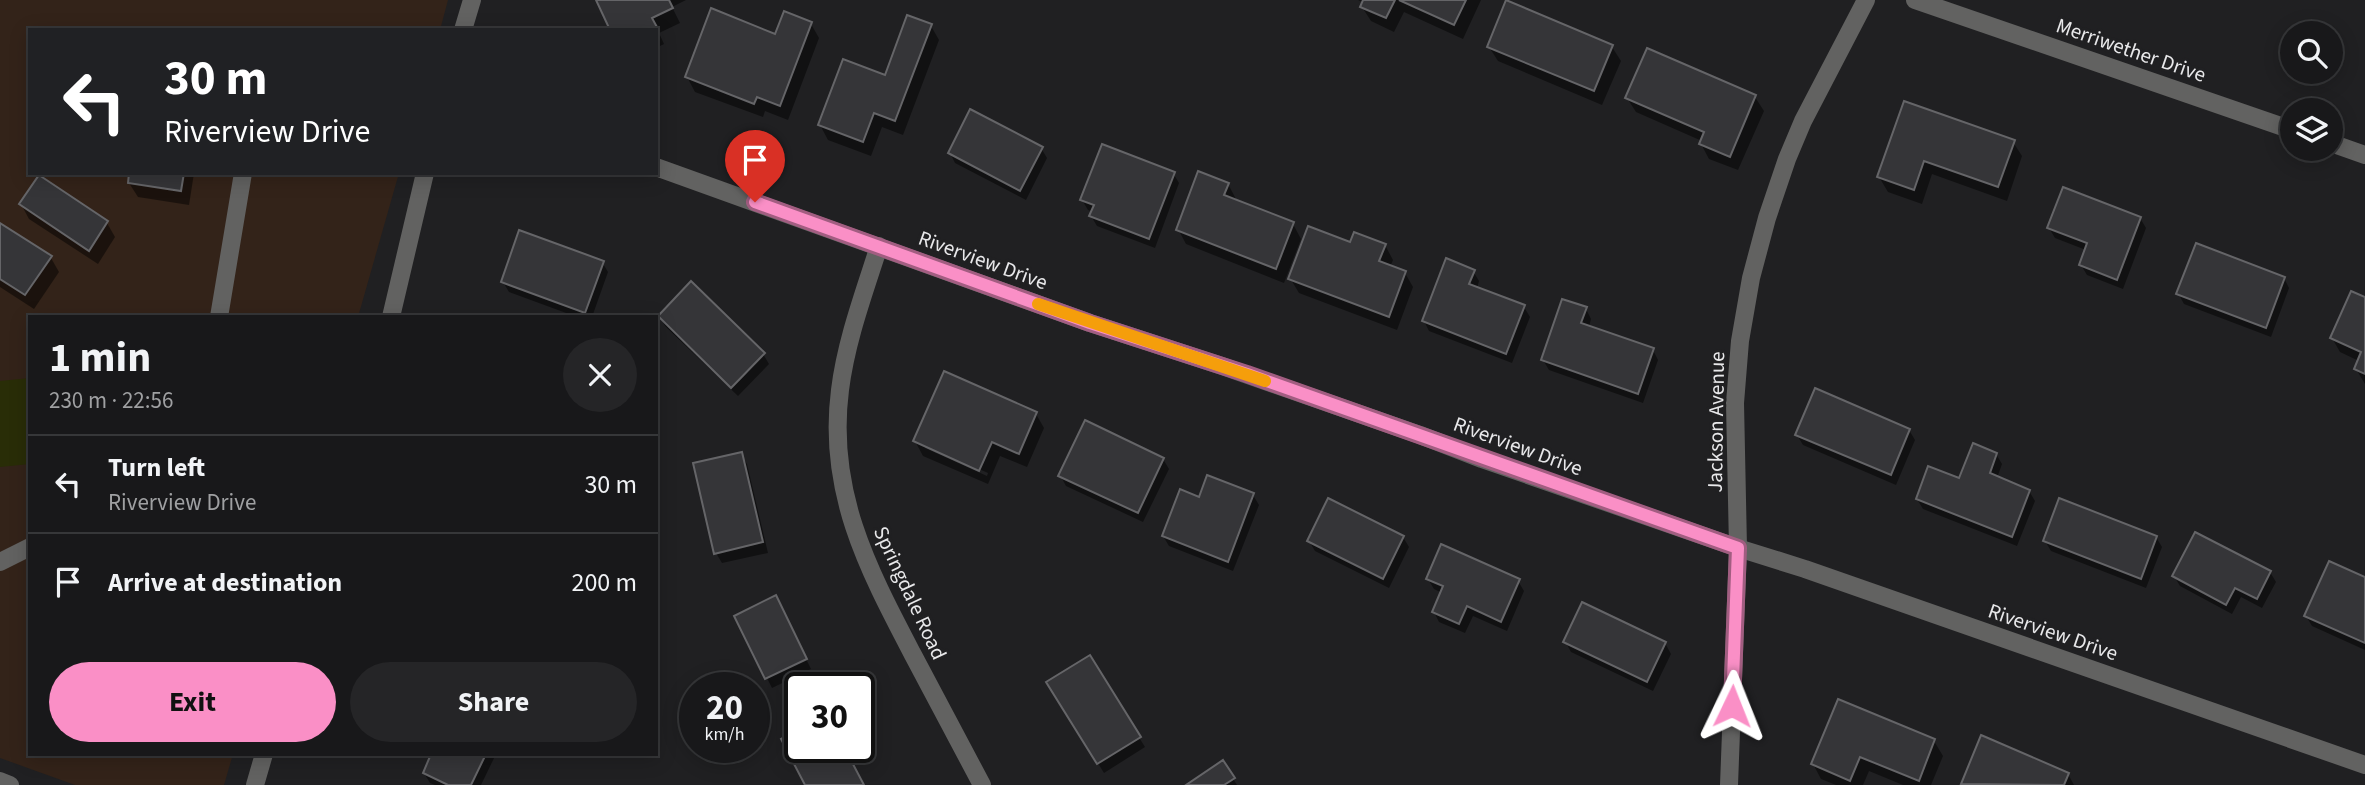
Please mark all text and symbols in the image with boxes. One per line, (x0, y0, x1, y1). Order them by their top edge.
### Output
street label: Merriwether Drive (2052, 10, 2210, 90)
map controls (2280, 21, 2343, 161)
button: search (2280, 21, 2343, 84)
text: 30 m (164, 44, 268, 114)
icon: left (49, 56, 140, 147)
button: layers (2280, 98, 2343, 161)
text: Riverview Drive (164, 109, 370, 155)
pin (725, 130, 785, 202)
icon: arrive (736, 141, 774, 179)
street label: Riverview Drive (914, 223, 1052, 297)
text: 1 min (49, 328, 151, 388)
button: close (563, 338, 637, 412)
street label: Jackson Avenue (1700, 351, 1732, 493)
text: 230 m · 22:56 (49, 384, 173, 417)
street label: Riverview Drive (1449, 409, 1587, 483)
text: Turn left (108, 449, 205, 486)
icon: left (49, 465, 87, 503)
text: 30 m (584, 466, 637, 503)
text: Riverview Drive (108, 486, 256, 519)
street label: Springdale Road (866, 521, 954, 665)
icon: arrive (49, 563, 87, 601)
text: Arrive at destination (108, 564, 342, 601)
text: 200 m (571, 564, 637, 601)
street label: Riverview Drive (1984, 596, 2122, 668)
button: Exit (49, 662, 336, 742)
button: Share (350, 662, 637, 742)
position arrow (1695, 669, 1769, 743)
speed limit sign: 30 (784, 672, 875, 763)
text: 20 (706, 683, 743, 733)
text: km/h (705, 722, 744, 747)

